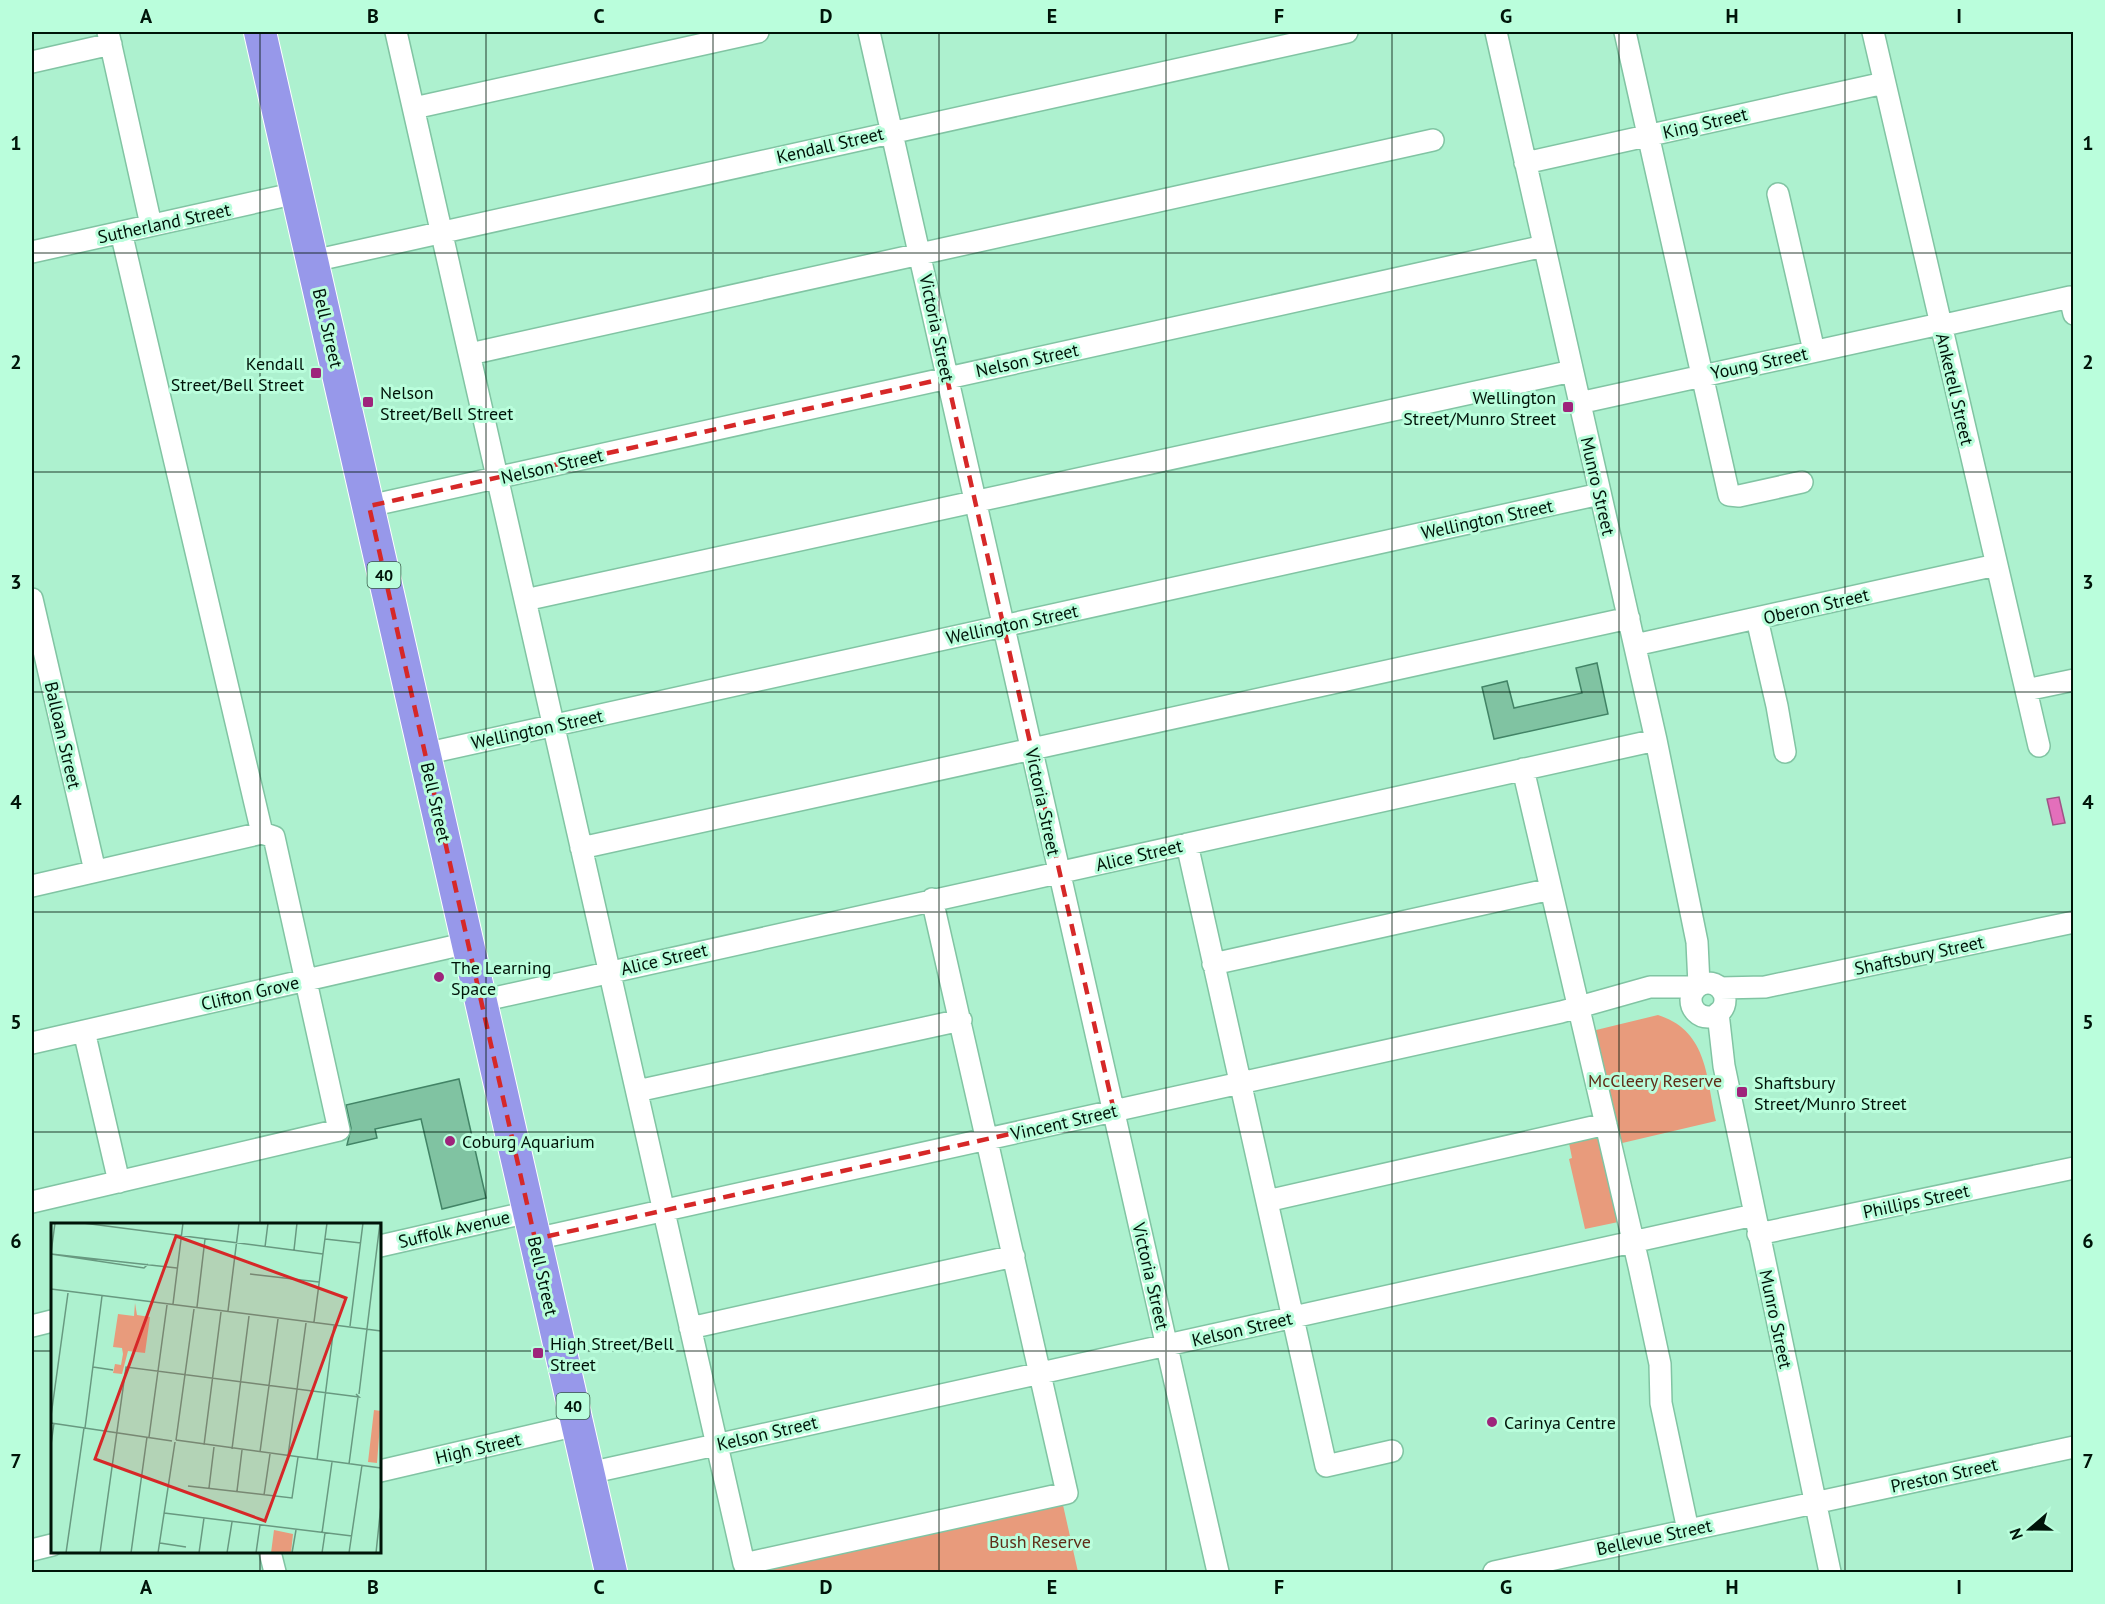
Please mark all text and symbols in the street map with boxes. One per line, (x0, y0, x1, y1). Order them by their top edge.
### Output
text: A (140, 3, 153, 29)
text: B (367, 3, 379, 29)
text: C (593, 3, 605, 29)
text: D (820, 3, 833, 29)
text: E (1047, 3, 1057, 29)
text: F (1274, 3, 1284, 29)
text: G (1500, 3, 1512, 29)
text: H (1725, 3, 1739, 29)
text: I (1956, 3, 1962, 29)
street label: King Street (1660, 102, 1750, 144)
street label: Kendall Street (774, 122, 886, 168)
text: 1 (10, 130, 22, 156)
text: 1 (2082, 130, 2094, 156)
street label: Sutherland Street (96, 198, 232, 248)
street label: Victoria Street (914, 271, 960, 384)
street label: Bell Street (308, 286, 348, 370)
street label: Anketell Street (1931, 331, 1979, 447)
street label: Nelson Street (974, 338, 1080, 382)
street label: Young Street (1709, 342, 1809, 384)
text: 2 (10, 349, 22, 375)
text: 2 (2082, 349, 2094, 375)
place label: Kendall Street/Bell Street (171, 352, 305, 396)
marker: Kendall Street/Bell Street (309, 366, 323, 380)
place label: Nelson Street/Bell Street (380, 381, 513, 425)
place label: Wellington Street/Munro Street (1403, 386, 1556, 430)
marker: Nelson Street/Bell Street (361, 395, 375, 409)
marker: Wellington Street/Munro Street (1561, 400, 1575, 414)
street label: Munro Street (1576, 435, 1620, 537)
street label: Nelson Street (499, 443, 605, 489)
street label: Wellington Street (1419, 494, 1555, 544)
road number: 40 (368, 562, 400, 588)
text: 3 (10, 569, 22, 595)
text: 3 (2082, 569, 2094, 595)
street label: Oberon Street (1761, 583, 1871, 629)
street label: Wellington Street (944, 599, 1080, 649)
street label: Balloan Street (40, 679, 86, 791)
street label: Wellington Street (469, 704, 605, 754)
street label: Victoria Street (1020, 745, 1066, 858)
street label: Bell Street (416, 760, 456, 844)
text: 4 (10, 789, 22, 815)
text: 4 (2082, 789, 2094, 815)
street label: Alice Street (1093, 834, 1185, 876)
street label: Shaftsbury Street (1852, 930, 1986, 980)
street label: Alice Street (618, 938, 710, 980)
place label: The Learning Space (451, 956, 551, 1000)
marker: The Learning Space (432, 970, 446, 984)
street label: Clifton Grove (199, 971, 301, 1015)
text: 5 (10, 1009, 22, 1035)
text: 5 (2082, 1009, 2094, 1035)
park label: McCleery Reserve (1588, 1069, 1722, 1092)
place label: Shaftsbury Street/Munro Street (1754, 1071, 1907, 1115)
marker: Shaftsbury Street/Munro Street (1735, 1085, 1749, 1099)
street label: Vincent Street (1008, 1099, 1119, 1146)
place label: Coburg Aquarium (462, 1130, 595, 1153)
marker: Coburg Aquarium (443, 1134, 457, 1148)
street label: Phillips Street (1861, 1179, 1971, 1223)
street label: Suffolk Avenue (396, 1205, 512, 1253)
street label: Victoria Street (1127, 1219, 1175, 1332)
inset map (51, 1223, 381, 1553)
text: 6 (10, 1228, 22, 1254)
text: 6 (2082, 1228, 2094, 1254)
street label: Bell Street (523, 1234, 563, 1318)
street label: Munro Street (1754, 1268, 1798, 1370)
street label: Kelson Street (1190, 1306, 1294, 1352)
place label: High Street/Bell Street (550, 1332, 674, 1376)
marker: High Street/Bell Street (531, 1346, 545, 1360)
road number: 40 (556, 1393, 590, 1419)
street label: Kelson Street (715, 1410, 819, 1456)
place label: Carinya Centre (1504, 1411, 1616, 1434)
marker: Carinya Centre (1485, 1415, 1499, 1429)
street label: High Street (433, 1427, 523, 1469)
text: 7 (10, 1448, 22, 1474)
text: 7 (2082, 1448, 2094, 1474)
street label: Preston Street (1889, 1452, 1999, 1498)
north arrow (2000, 1499, 2060, 1559)
street label: Bellevue Street (1594, 1514, 1714, 1560)
text: N (2005, 1526, 2027, 1542)
park label: Bush Reserve (989, 1530, 1091, 1553)
text: A (140, 1574, 153, 1600)
text: B (367, 1574, 379, 1600)
text: C (593, 1574, 605, 1600)
text: D (820, 1574, 833, 1600)
text: E (1047, 1574, 1057, 1600)
text: F (1274, 1574, 1284, 1600)
text: G (1500, 1574, 1512, 1600)
text: H (1725, 1574, 1739, 1600)
text: I (1956, 1574, 1962, 1600)

